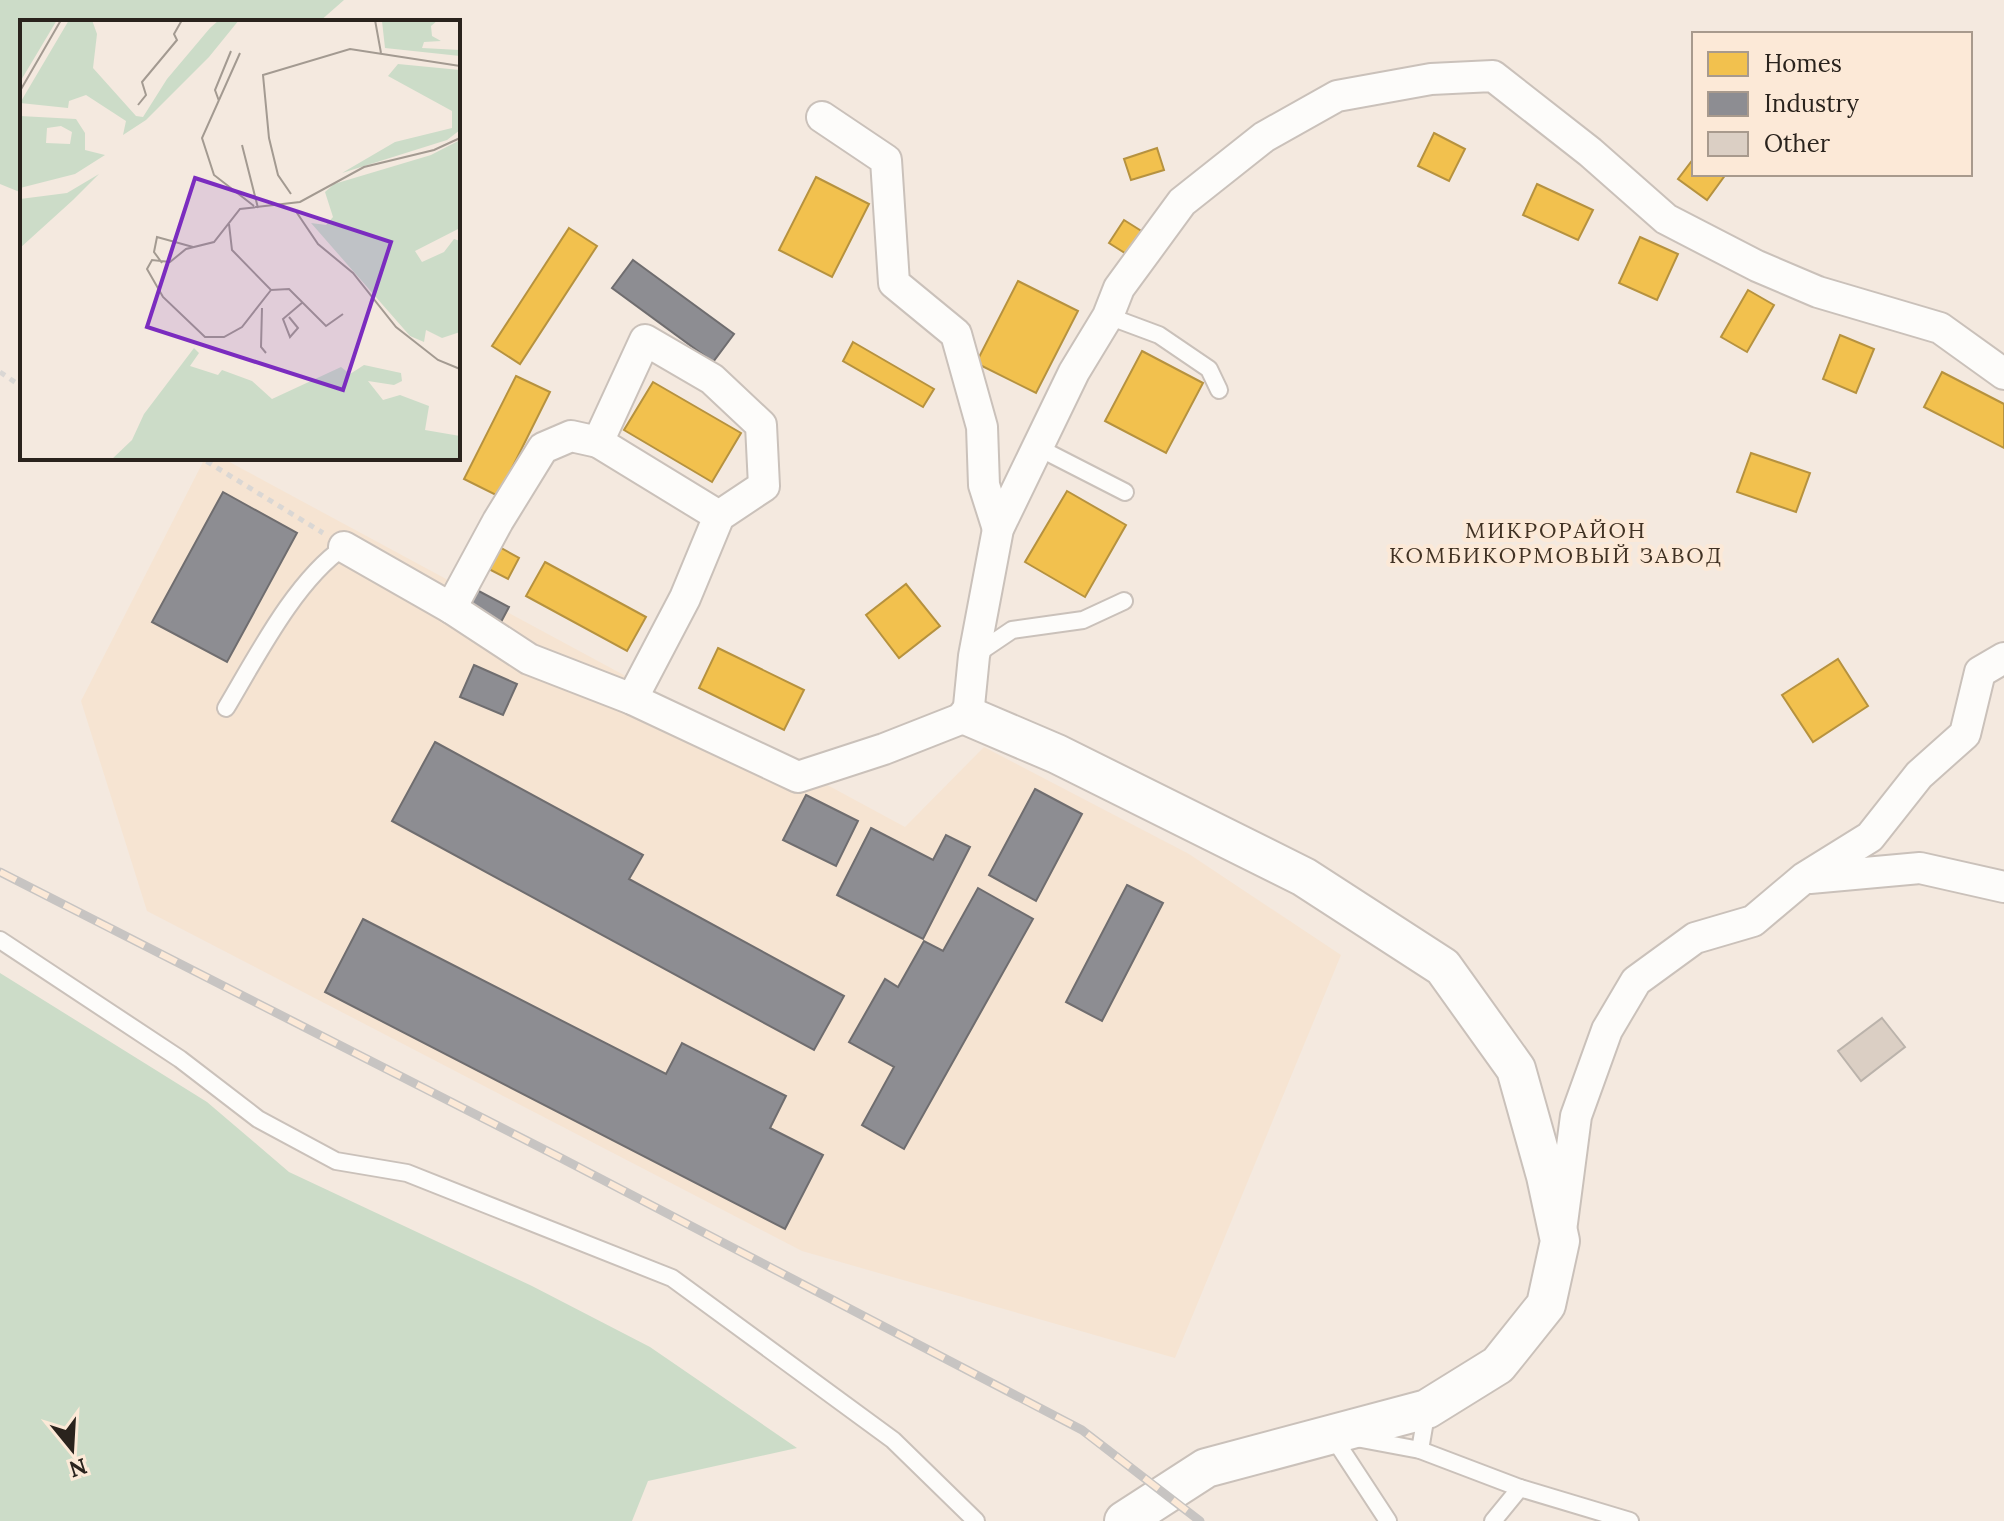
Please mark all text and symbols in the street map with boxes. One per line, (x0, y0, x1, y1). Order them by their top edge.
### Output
inset map (20, 20, 460, 460)
legend (1692, 32, 1972, 176)
text: Homes (1764, 48, 1842, 79)
text: Industry (1764, 88, 1859, 119)
text: Other (1764, 128, 1831, 159)
district label: МИКРОРАЙОН КОМБИКОРМОВЫЙ ЗАВОД (1389, 516, 1723, 569)
north arrow (32, 1409, 112, 1489)
text: N (66, 1452, 91, 1484)

